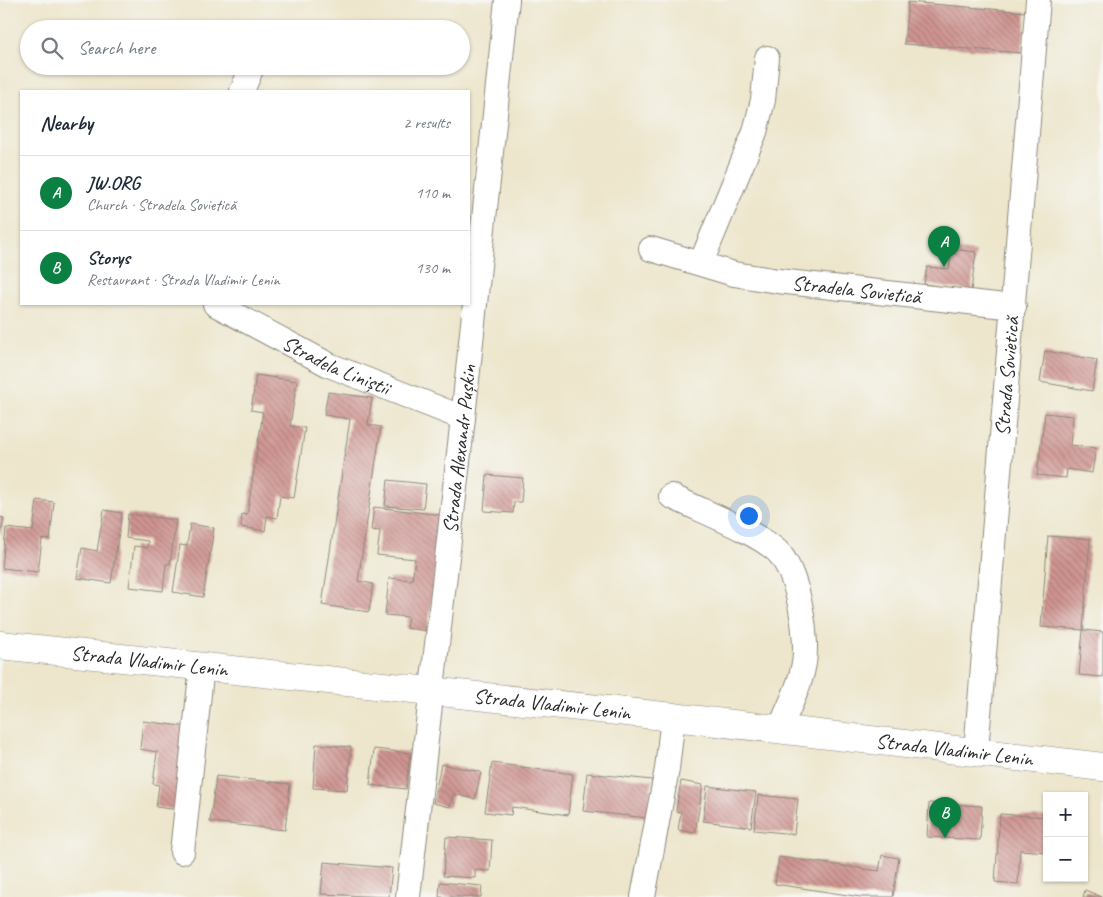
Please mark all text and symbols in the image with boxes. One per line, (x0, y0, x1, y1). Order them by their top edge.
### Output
search box (20, 20, 470, 75)
icon: search (38, 34, 66, 62)
text: Search here (78, 36, 155, 60)
text: Nearby (40, 110, 93, 136)
text: 2 results (403, 113, 450, 133)
text: JW.ORG (87, 171, 140, 195)
text: A (52, 183, 60, 203)
text: 110 m (416, 183, 450, 203)
text: Church · Stradela Sovietică (87, 195, 236, 215)
pin: A (928, 226, 960, 267)
text: Storys (87, 246, 130, 270)
text: B (52, 258, 60, 278)
text: 130 m (416, 258, 450, 278)
text: Restaurant · Strada Vladimir Lenin (87, 270, 280, 290)
street label: Stradela Sovietică (791, 270, 924, 310)
street label: Strada Sovietică (989, 314, 1025, 437)
street label: Stradela Liniștii (278, 329, 396, 402)
street label: Strada Alexandr Pușkin (437, 363, 482, 535)
your location (736, 503, 762, 529)
street label: Strada Vladimir Lenin (69, 640, 231, 682)
street label: Strada Vladimir Lenin (472, 683, 633, 726)
street label: Strada Vladimir Lenin (874, 728, 1036, 772)
map controls (1043, 792, 1088, 882)
button: + (1043, 792, 1088, 837)
pin: B (929, 797, 961, 838)
button: − (1043, 837, 1088, 882)

